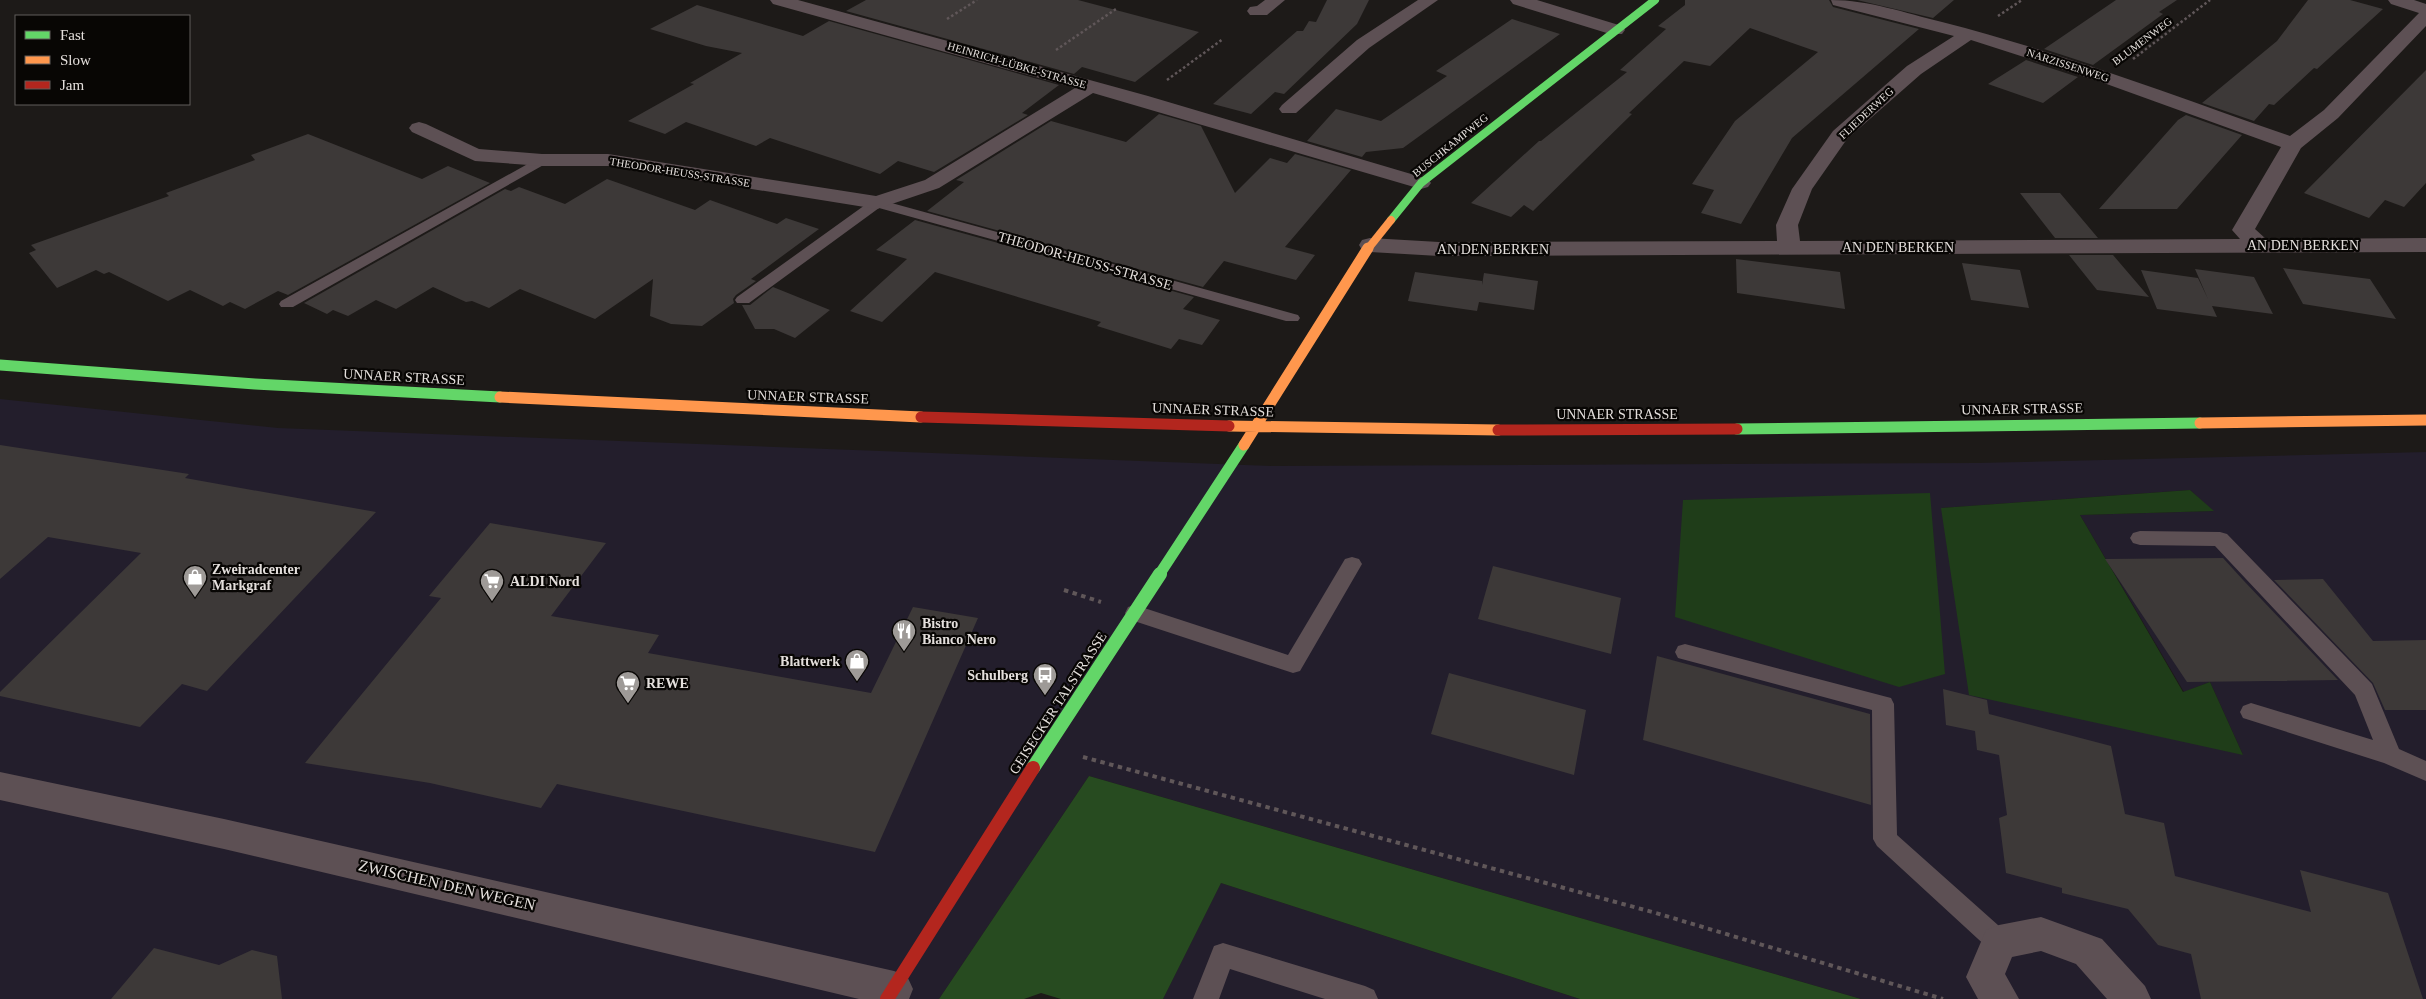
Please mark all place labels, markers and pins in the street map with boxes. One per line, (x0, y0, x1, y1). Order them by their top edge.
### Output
place label: Zweiradcenter Markgraf (212, 562, 300, 593)
shop icon: Zweiradcenter Markgraf (182, 564, 208, 598)
supermarket icon: ALDI Nord (479, 568, 505, 602)
place label: ALDI Nord (510, 574, 580, 589)
place label: Bistro Bianco Nero (922, 616, 996, 647)
restaurant icon: Bistro Bianco Nero (891, 618, 917, 652)
shop icon: Blattwerk (844, 648, 870, 682)
place label: Blattwerk (780, 654, 840, 669)
bus stop icon: Schulberg (1032, 662, 1058, 696)
place label: Schulberg (967, 668, 1028, 683)
supermarket icon: REWE (615, 670, 641, 704)
place label: REWE (646, 676, 689, 691)

